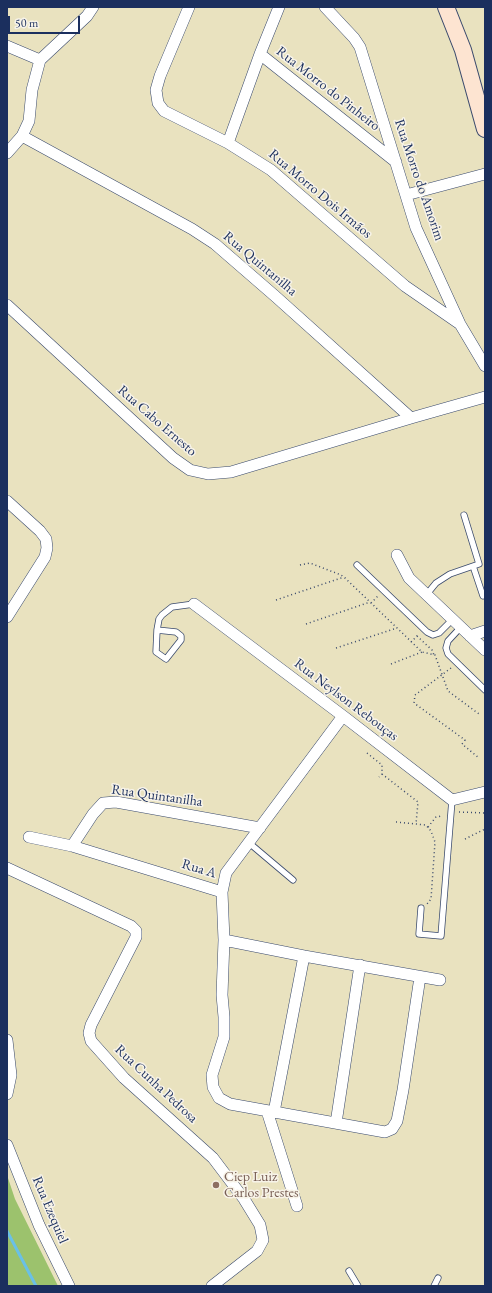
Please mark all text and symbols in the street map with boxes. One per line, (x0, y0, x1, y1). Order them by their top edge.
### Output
scale bar (10, 8, 82, 34)
text: 50 m (15, 15, 38, 31)
street label: Rua Morro do Pinheiro (273, 43, 383, 135)
street label: Rua Morro do Amorim (390, 117, 448, 243)
street label: Rua Morro Dois Irmãos (265, 146, 375, 242)
street label: Rua Quintanilha (220, 228, 300, 300)
street label: Rua Cabo Ernesto (114, 382, 200, 460)
street label: Rua Neylson Rebouças (291, 655, 401, 745)
street label: Rua Quintanilha (110, 781, 204, 811)
street label: Rua A (180, 856, 218, 882)
street label: Rua Cunha Pedrosa (111, 1041, 201, 1127)
place label: Ciep Luiz Carlos Prestes (224, 1169, 299, 1202)
street label: Rua Ezequiel (28, 1174, 72, 1246)
marker: Ciep Luiz Carlos Prestes (211, 1180, 221, 1190)

